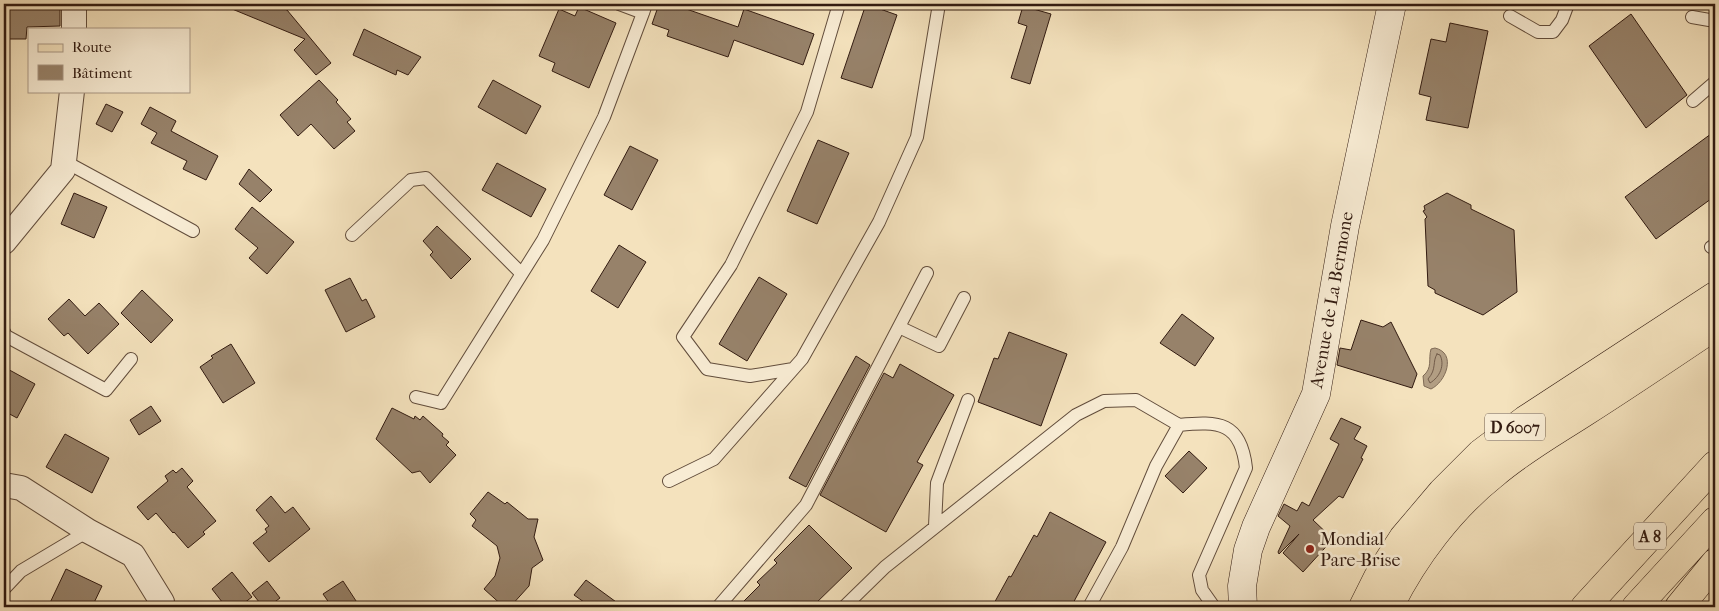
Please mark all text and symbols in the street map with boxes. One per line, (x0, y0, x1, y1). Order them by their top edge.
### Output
legend (28, 28, 190, 92)
text: Route (72, 38, 112, 56)
text: Bâtiment (72, 64, 133, 82)
street label: Avenue de La Bermone (1306, 210, 1358, 391)
road number: D 6007 (1485, 414, 1545, 441)
road number: A 8 (1634, 522, 1666, 550)
place label: Mondial Pare-Brise (1320, 529, 1400, 571)
marker: Mondial Pare-Brise (1304, 543, 1316, 555)

